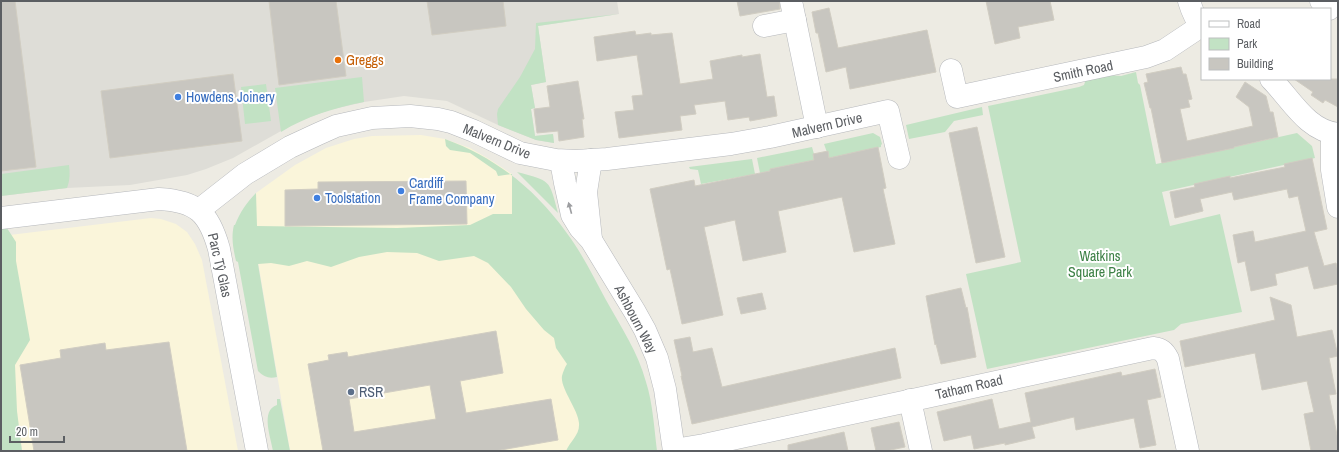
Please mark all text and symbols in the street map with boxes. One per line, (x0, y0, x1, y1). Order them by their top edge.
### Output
legend (1201, 8, 1331, 80)
text: Road (1237, 16, 1261, 32)
text: Park (1237, 36, 1257, 52)
place label: Greggs (346, 51, 384, 69)
marker: Greggs (333, 55, 343, 65)
street label: Smith Road (1051, 56, 1115, 86)
text: Building (1237, 56, 1274, 72)
place label: Howdens Joinery (186, 88, 275, 106)
marker: Howdens Joinery (173, 92, 183, 102)
street label: Malvern Drive (790, 108, 864, 142)
street label: Malvern Drive (461, 119, 533, 163)
place label: Cardiff Frame Company (409, 174, 495, 208)
marker: Cardiff Frame Company (396, 186, 406, 196)
place label: Toolstation (325, 189, 381, 207)
marker: Toolstation (312, 193, 322, 203)
one-way arrow (567, 201, 573, 214)
street label: Parc Tŷ Glas (204, 231, 236, 299)
park label: Watkins Square Park (1068, 247, 1132, 281)
street label: Ashbourn Way (610, 281, 662, 357)
street label: Tatham Road (934, 371, 1004, 403)
place label: RSR (359, 383, 383, 401)
marker: RSR (346, 387, 356, 397)
scale bar (10, 418, 64, 444)
text: 20 m (16, 424, 38, 440)

